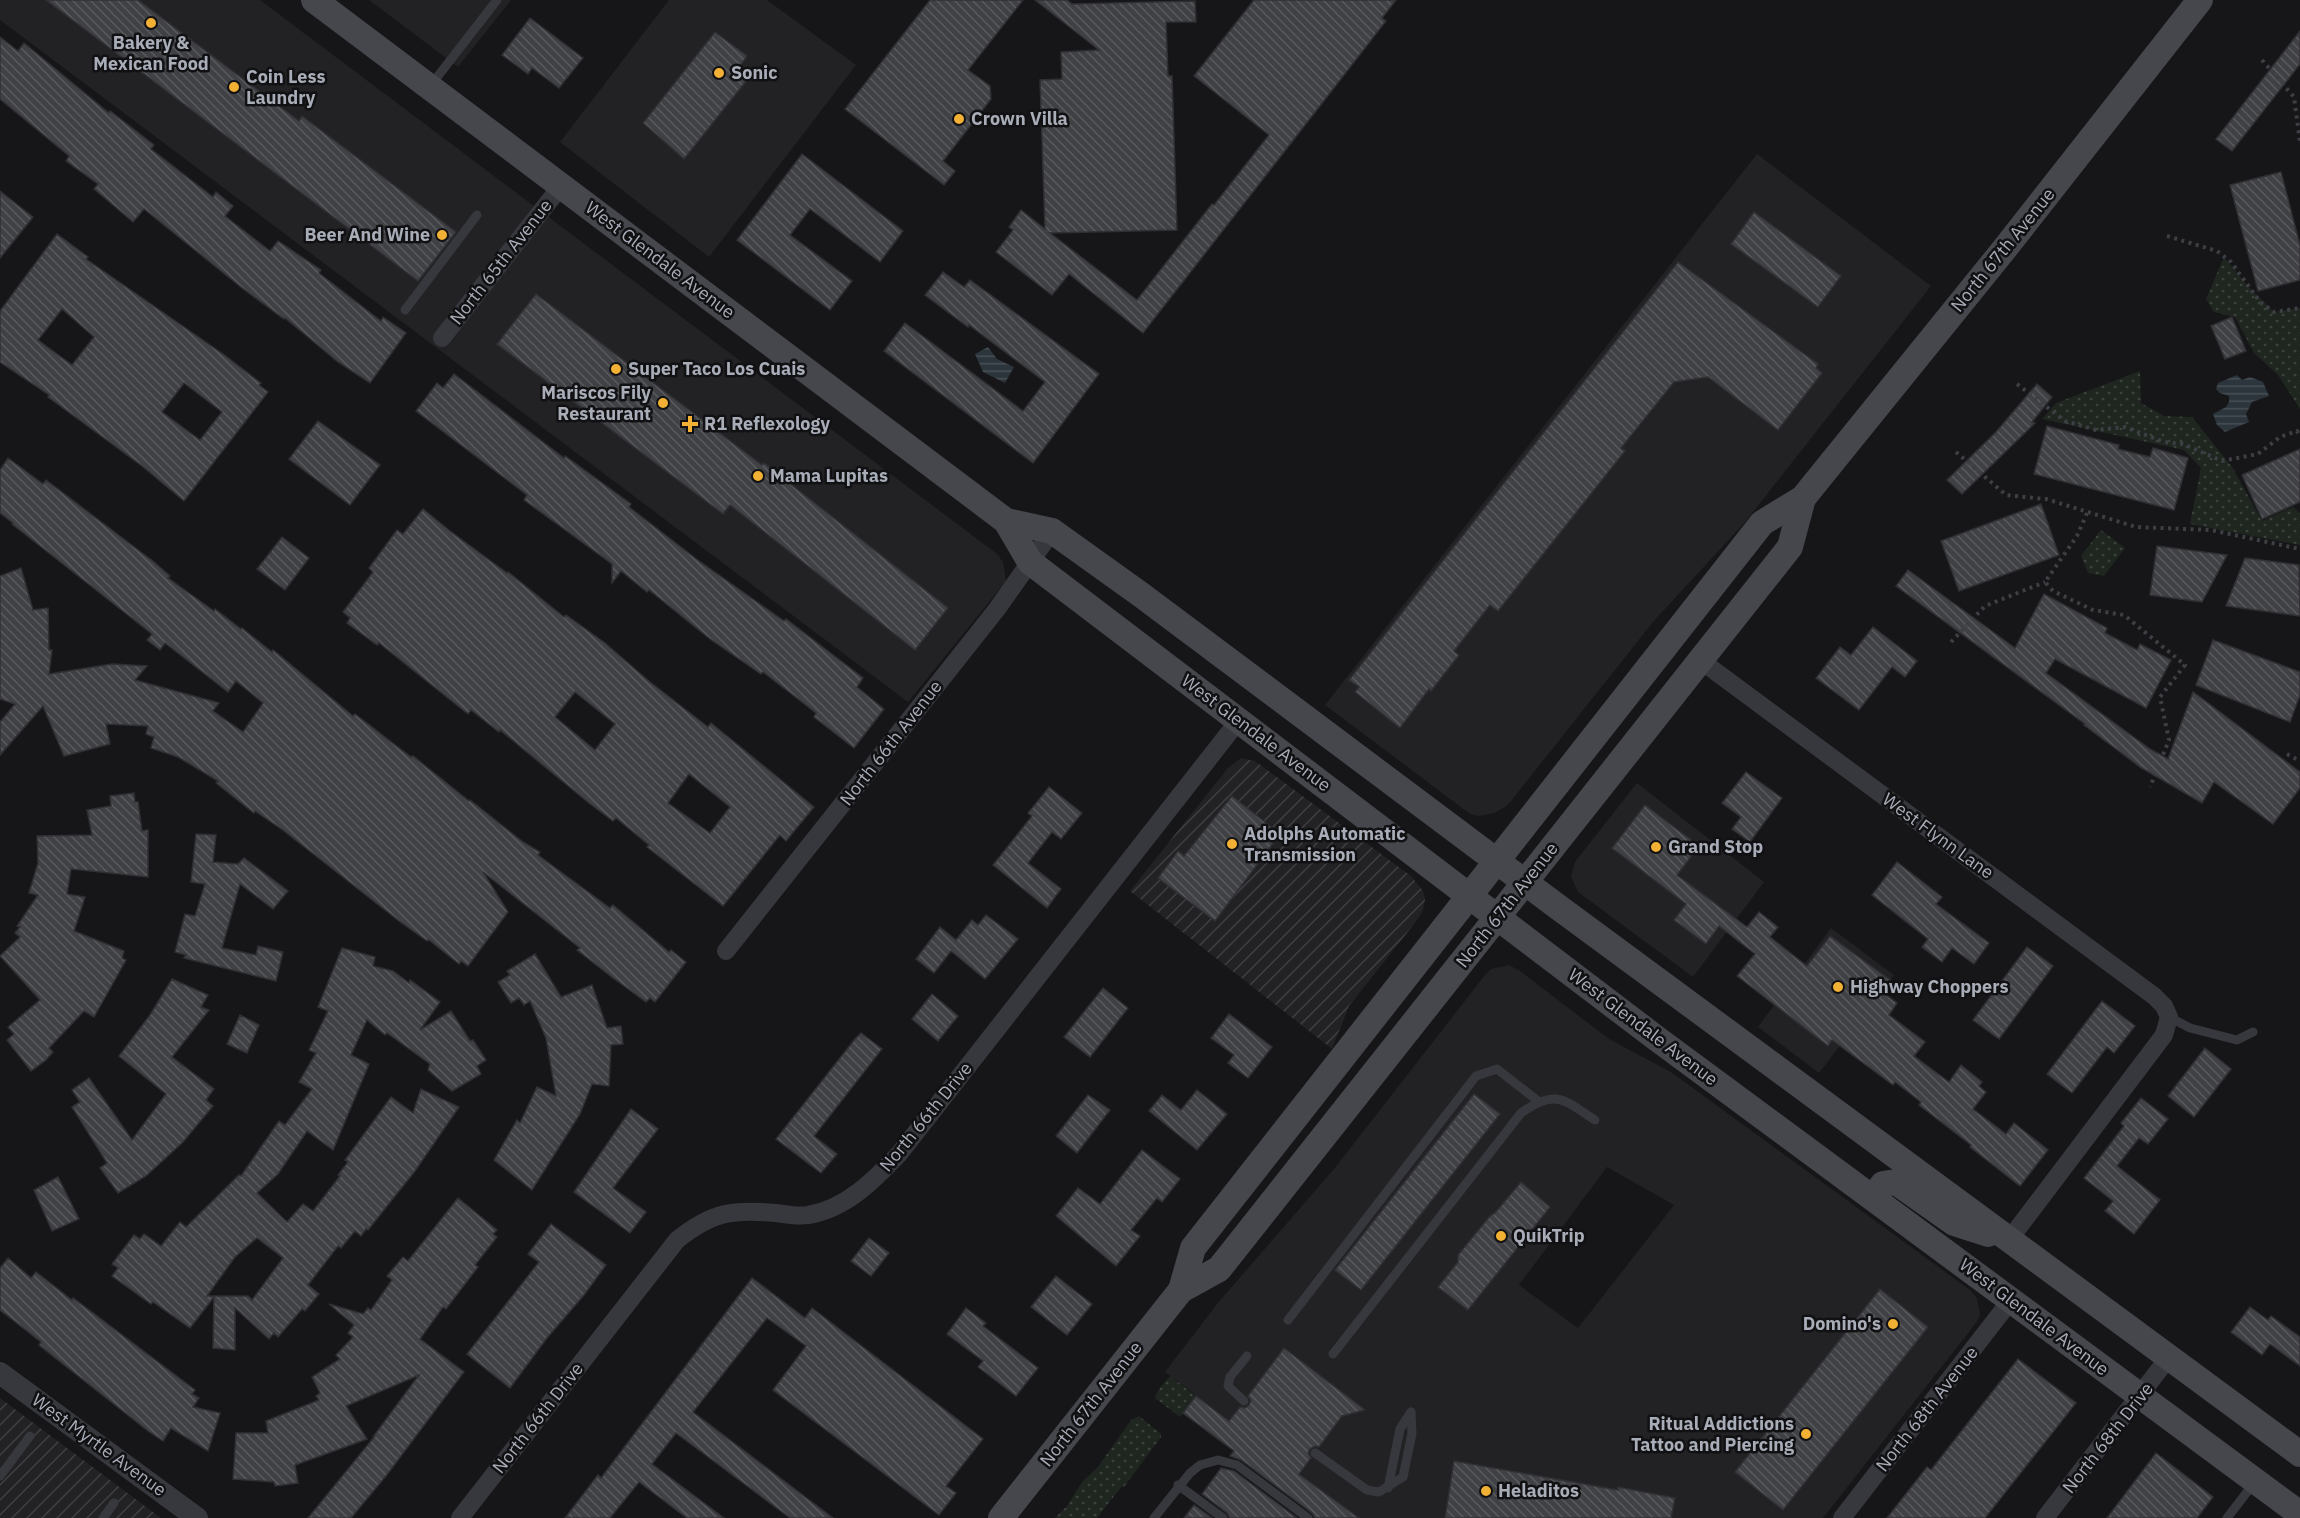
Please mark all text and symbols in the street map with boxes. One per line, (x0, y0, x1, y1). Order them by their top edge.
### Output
marker: Bakery & Mexican Food (144, 16, 158, 30)
place label: Bakery & Mexican Food (93, 31, 209, 75)
place label: Sonic (731, 61, 778, 84)
place label: Coin Less Laundry (246, 65, 326, 109)
marker: Sonic (712, 66, 726, 80)
marker: Coin Less Laundry (227, 80, 241, 94)
place label: Crown Villa (971, 107, 1068, 130)
marker: Crown Villa (952, 112, 966, 126)
street label: North 67th Avenue (1946, 183, 2060, 316)
street label: North 65th Avenue (445, 194, 557, 329)
street label: West Glendale Avenue (581, 196, 740, 323)
place label: Beer And Wine (304, 223, 430, 246)
marker: Beer And Wine (435, 228, 449, 242)
place label: Super Taco Los Cuais (628, 357, 805, 380)
marker: Super Taco Los Cuais (609, 362, 623, 376)
place label: Mariscos Fily Restaurant (541, 381, 651, 425)
marker: Mariscos Fily Restaurant (656, 396, 670, 410)
place label: R1 Reflexology (704, 412, 831, 435)
marker: R1 Reflexology (681, 415, 699, 433)
place label: Mama Lupitas (770, 464, 888, 487)
marker: Mama Lupitas (751, 469, 765, 483)
street label: West Glendale Avenue (1177, 669, 1336, 796)
street label: North 66th Avenue (835, 675, 947, 810)
street label: West Flynn Lane (1878, 787, 1999, 884)
place label: Adolphs Automatic Transmission (1244, 822, 1405, 866)
place label: Grand Stop (1668, 835, 1763, 858)
marker: Adolphs Automatic Transmission (1225, 837, 1239, 851)
street label: North 67th Avenue (1451, 837, 1563, 972)
marker: Grand Stop (1649, 840, 1663, 854)
street label: West Glendale Avenue (1564, 963, 1723, 1090)
place label: Highway Choppers (1850, 975, 2009, 998)
marker: Highway Choppers (1831, 980, 1845, 994)
street label: North 66th Drive (874, 1057, 977, 1176)
place label: QuikTrip (1513, 1224, 1585, 1247)
marker: QuikTrip (1494, 1229, 1508, 1243)
street label: West Glendale Avenue (1955, 1253, 2114, 1380)
place label: Domino's (1803, 1312, 1881, 1335)
marker: Domino's (1886, 1317, 1900, 1331)
street label: North 67th Avenue (1035, 1336, 1147, 1471)
street label: North 68th Avenue (1871, 1341, 1983, 1476)
street label: North 66th Drive (487, 1358, 588, 1478)
street label: North 68th Drive (2057, 1378, 2158, 1498)
street label: West Myrtle Avenue (28, 1388, 171, 1501)
place label: Ritual Addictions Tattoo and Piercing (1631, 1412, 1794, 1456)
marker: Ritual Addictions Tattoo and Piercing (1799, 1427, 1813, 1441)
place label: Heladitos (1498, 1479, 1579, 1502)
marker: Heladitos (1479, 1484, 1493, 1498)

